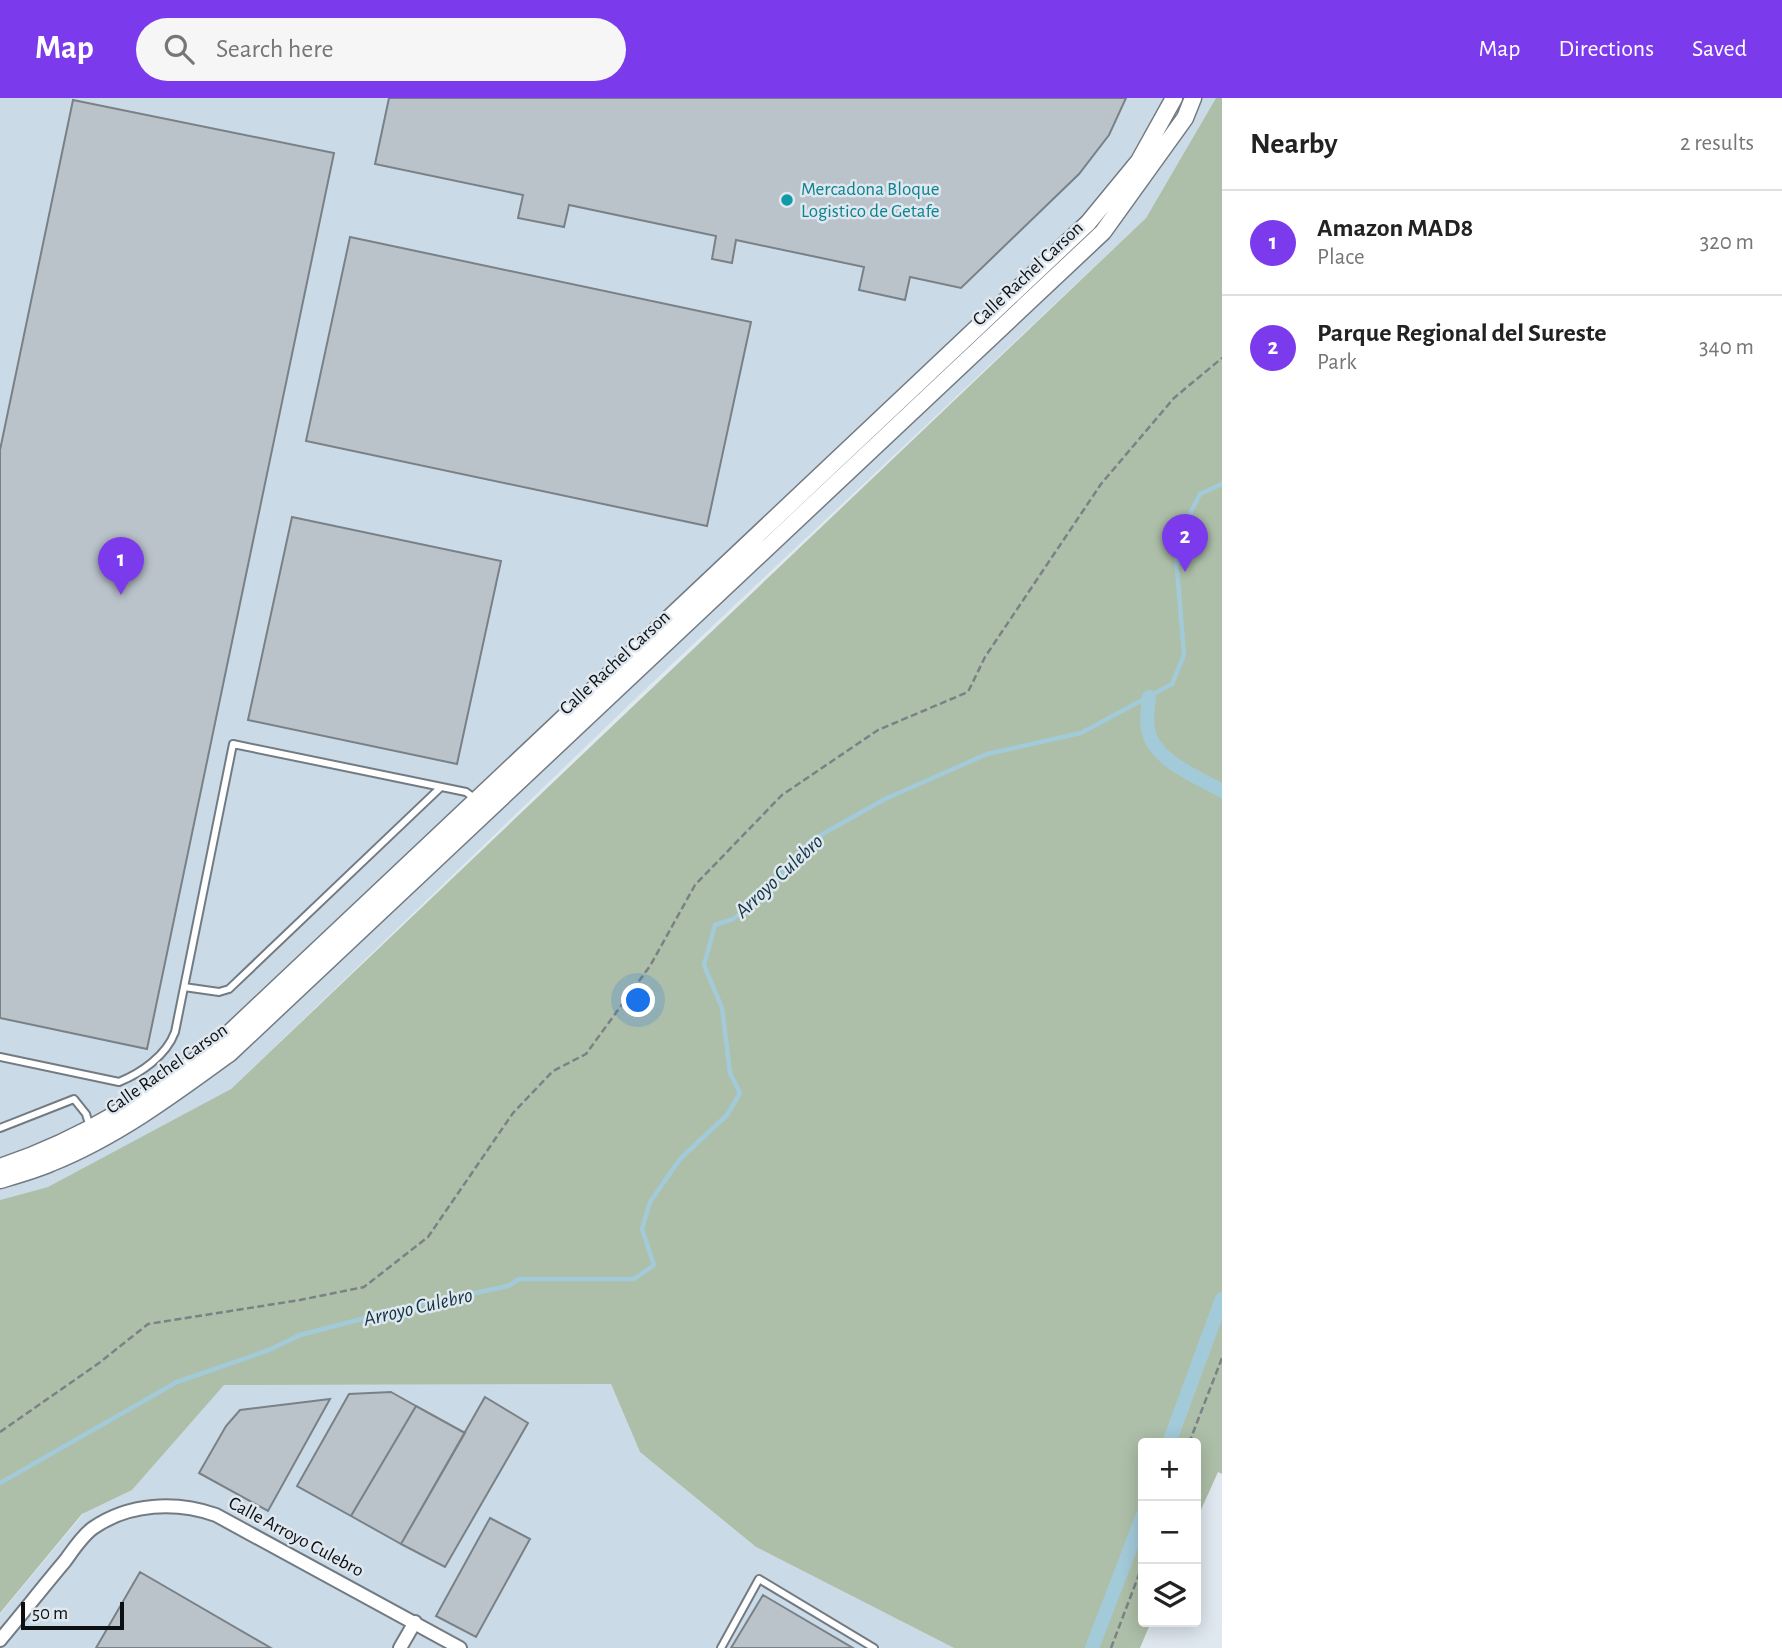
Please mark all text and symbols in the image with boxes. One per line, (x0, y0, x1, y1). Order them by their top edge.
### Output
search box (136, 18, 626, 81)
icon: search (160, 30, 198, 68)
text: Map (35, 32, 94, 65)
text: Search here (216, 36, 334, 62)
text: Map (1478, 37, 1520, 61)
text: Directions (1558, 37, 1654, 61)
text: Saved (1692, 37, 1747, 61)
text: Nearby (1250, 129, 1338, 159)
text: 2 results (1680, 132, 1754, 155)
place label: Mercadona Bloque Logistico de Getafe (801, 180, 940, 221)
marker: Mercadona Bloque Logistico de Getafe (779, 192, 795, 208)
text: Amazon MAD8 (1317, 215, 1473, 241)
street label: Calle Rachel Carson (969, 218, 1087, 330)
text: 1 (1269, 231, 1277, 254)
text: 320 m (1700, 231, 1754, 254)
text: Place (1317, 246, 1365, 269)
text: Parque Regional del Sureste (1317, 320, 1607, 346)
text: 2 (1268, 336, 1278, 359)
text: 340 m (1699, 336, 1754, 359)
text: Park (1317, 351, 1357, 374)
pin: 2 (1162, 514, 1208, 572)
pin: 1 (98, 537, 144, 595)
street label: Calle Rachel Carson (556, 607, 674, 719)
water label: Arroyo Culebro (730, 830, 827, 922)
your location (621, 983, 655, 1017)
street label: Calle Rachel Carson (103, 1020, 231, 1118)
water label: Arroyo Culebro (360, 1284, 475, 1330)
map controls (1138, 1438, 1201, 1627)
button: + (1138, 1438, 1201, 1501)
street label: Calle Arroyo Culebro (225, 1493, 367, 1581)
button: − (1138, 1501, 1201, 1564)
button: layers (1138, 1564, 1201, 1627)
scale bar (21, 1599, 124, 1631)
text: 50 m (32, 1604, 68, 1623)

